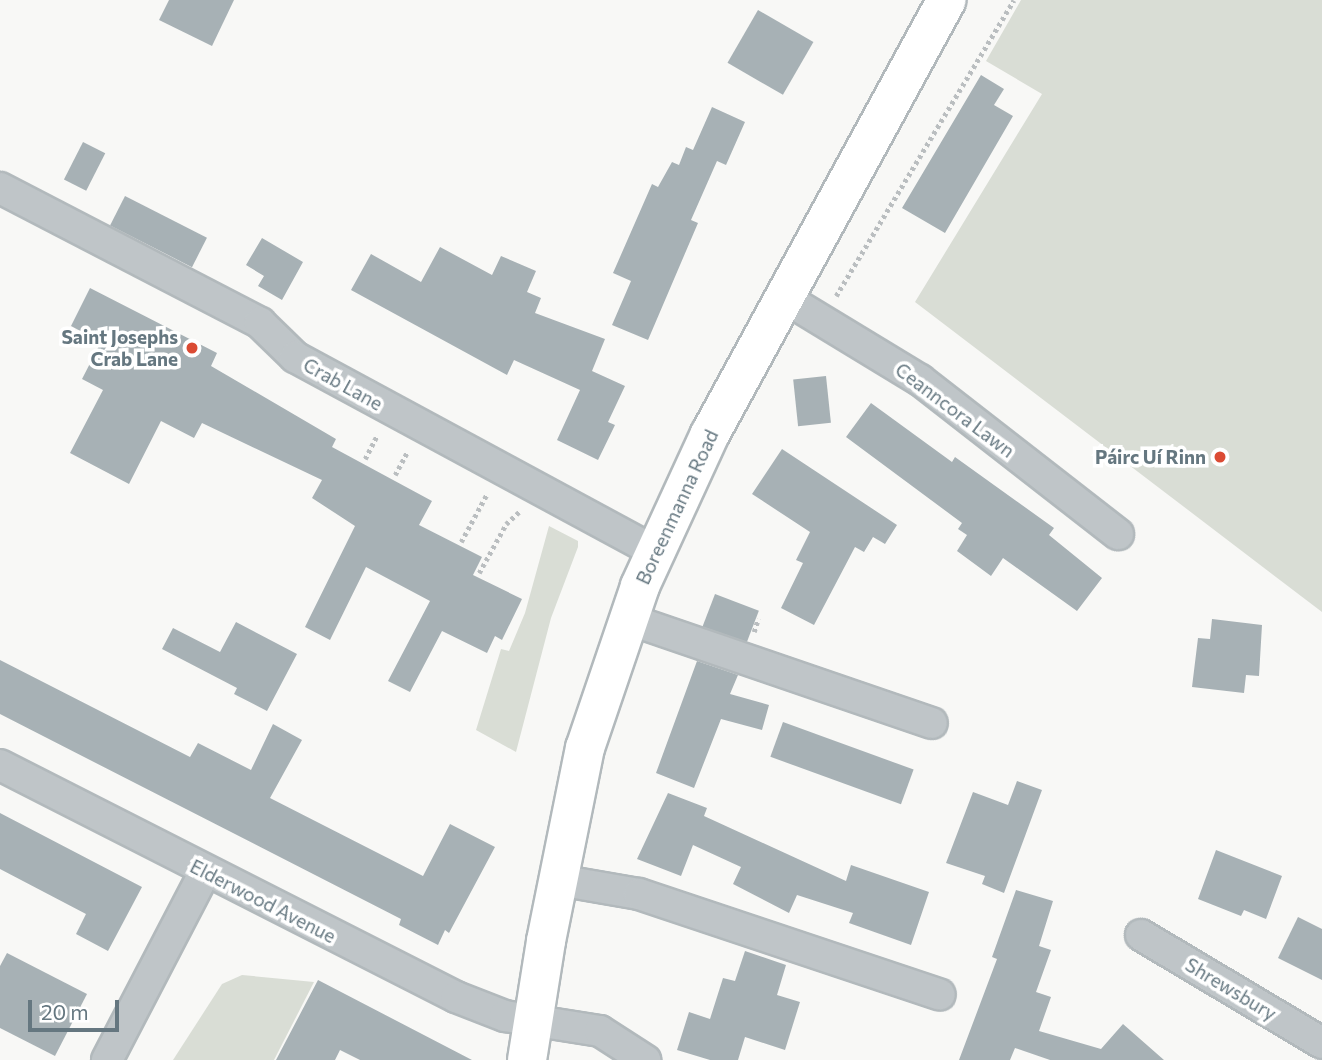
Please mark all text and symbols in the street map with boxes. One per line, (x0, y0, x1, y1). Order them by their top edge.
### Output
place label: Saint Josephs Crab Lane (61, 326, 178, 370)
marker: Saint Josephs Crab Lane (184, 340, 200, 356)
street label: Crab Lane (299, 353, 387, 415)
street label: Ceanncora Lawn (891, 358, 1019, 462)
street label: Boreenmanna Road (631, 426, 723, 588)
place label: Páirc Uí Rinn (1095, 446, 1206, 468)
marker: Páirc Uí Rinn (1212, 449, 1228, 465)
street label: Elderwood Avenue (186, 854, 340, 948)
street label: Shrewsbury (1181, 953, 1281, 1025)
scale bar (32, 986, 122, 1030)
text: 20 m (41, 999, 89, 1024)

